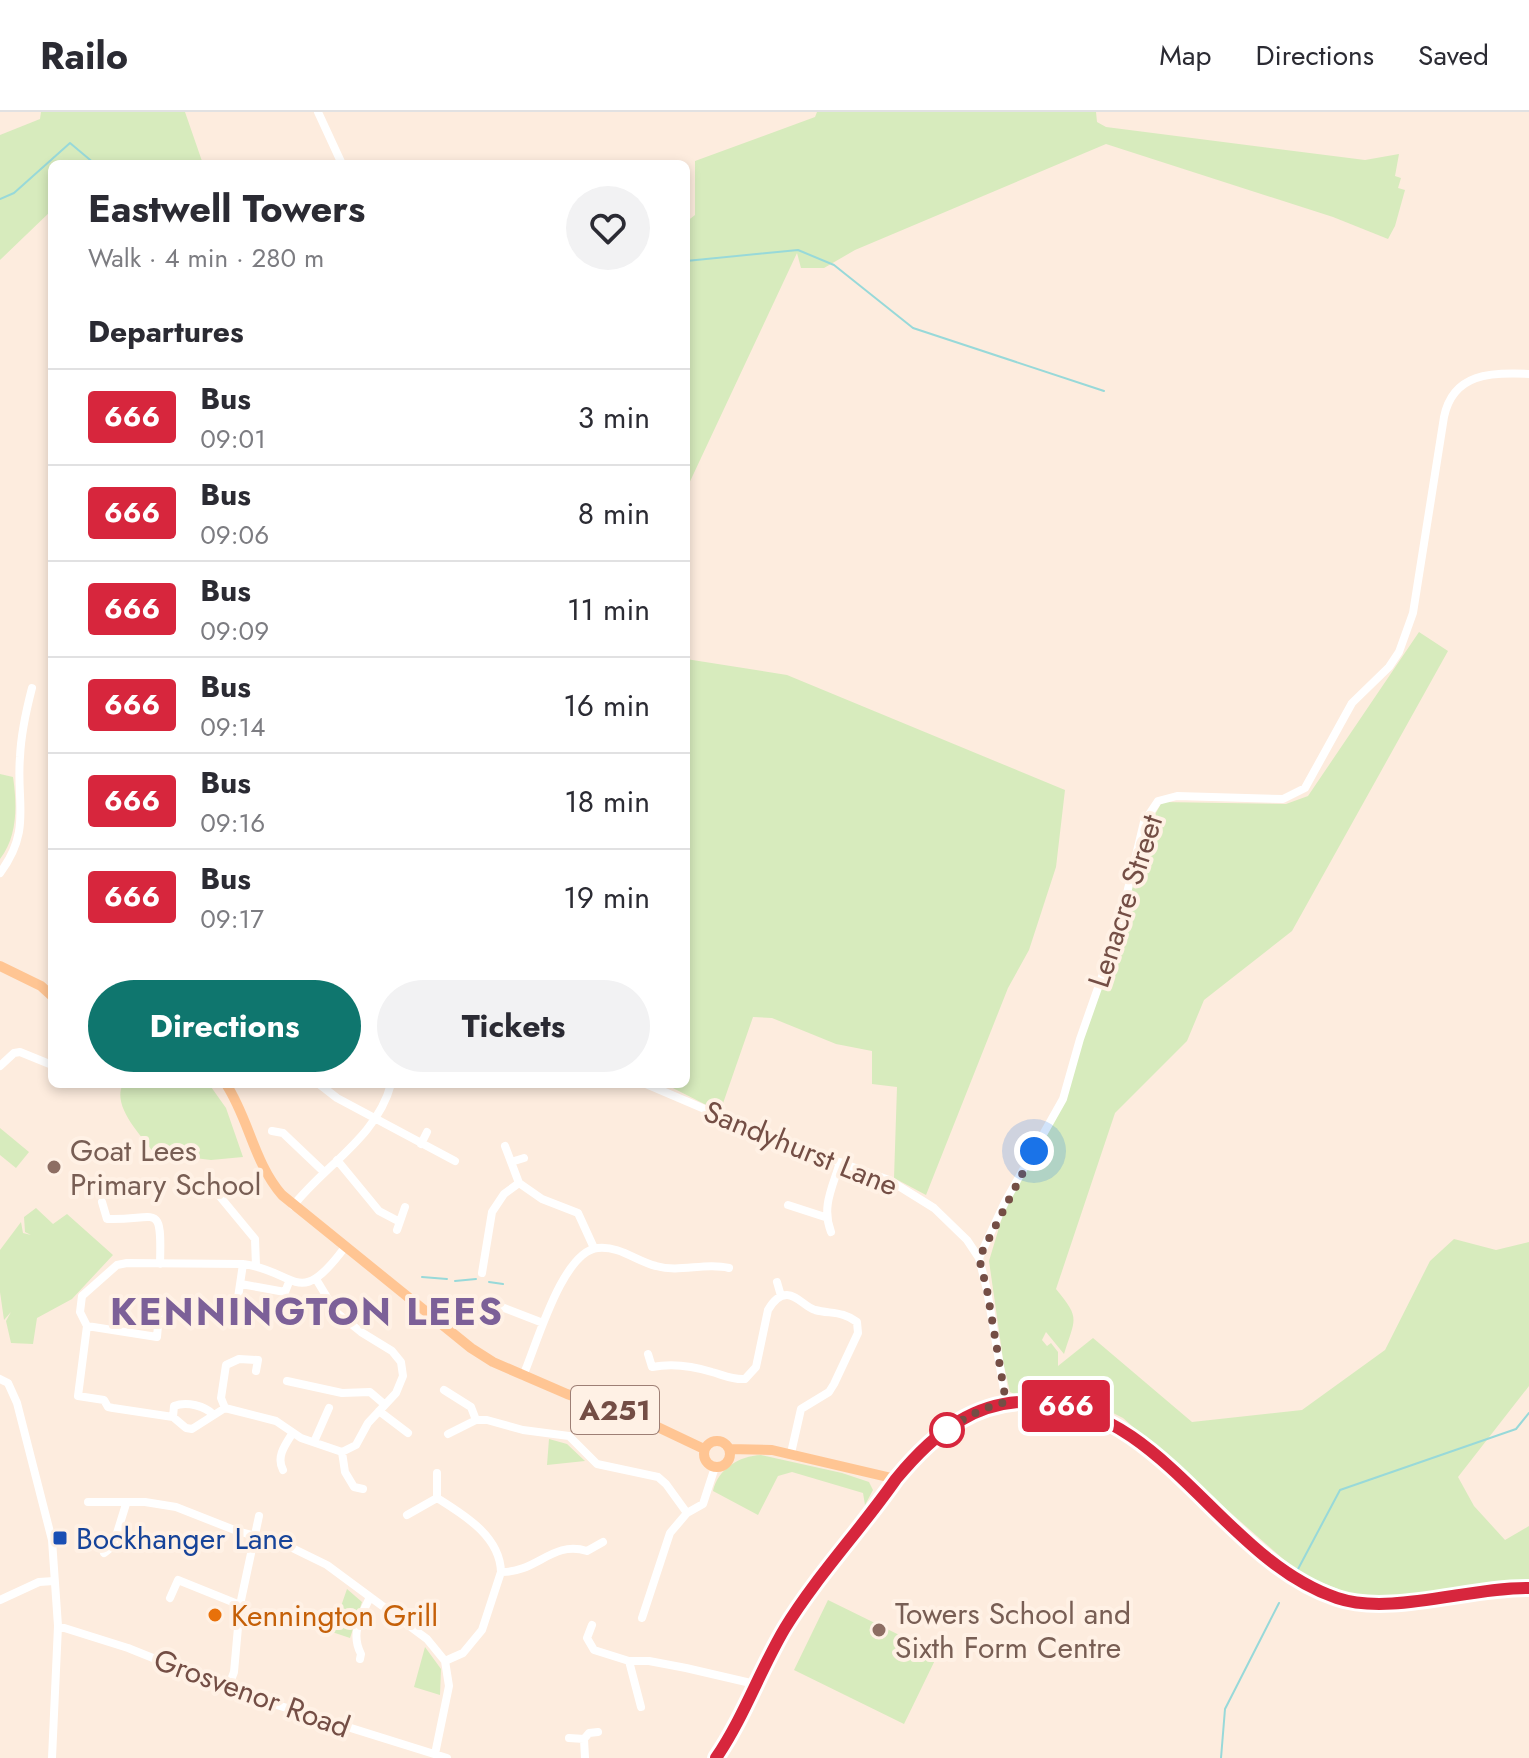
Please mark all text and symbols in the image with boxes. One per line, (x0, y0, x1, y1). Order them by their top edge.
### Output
text: Railo (40, 28, 128, 83)
text: Map (1159, 35, 1211, 76)
text: Directions (1255, 35, 1374, 76)
text: Saved (1418, 35, 1489, 76)
text: Eastwell Towers (88, 181, 365, 236)
button: heart (566, 186, 650, 270)
text: Walk · 4 min · 280 m (88, 239, 324, 277)
text: Departures (88, 310, 244, 353)
text: Bus (200, 377, 251, 420)
text: 666 (104, 396, 160, 437)
text: 3 min (578, 396, 650, 439)
text: 09:01 (200, 420, 266, 458)
text: Bus (200, 473, 251, 516)
text: 666 (104, 492, 160, 533)
text: 8 min (578, 492, 650, 535)
text: 09:06 (200, 516, 269, 554)
text: Bus (200, 569, 251, 612)
text: 666 (104, 588, 160, 629)
text: 11 min (567, 588, 650, 631)
text: 09:09 (200, 612, 269, 650)
text: Bus (200, 665, 251, 708)
text: 666 (104, 684, 160, 725)
text: 16 min (563, 684, 650, 727)
text: 09:14 (200, 708, 265, 746)
text: Bus (200, 761, 251, 804)
text: 666 (104, 780, 160, 821)
text: 18 min (564, 780, 650, 823)
text: 09:16 (200, 804, 265, 842)
street label: Lenacre Street (1077, 808, 1173, 993)
text: Bus (200, 857, 251, 900)
text: 666 (104, 876, 160, 917)
text: 19 min (563, 876, 650, 919)
text: 09:17 (200, 900, 264, 938)
button: Directions (88, 980, 361, 1072)
button: Tickets (377, 980, 650, 1072)
street label: Sandyhurst Lane (697, 1089, 905, 1207)
place label: Goat Lees Primary School (70, 1129, 261, 1206)
your location (1014, 1131, 1054, 1171)
marker: Goat Lees Primary School (45, 1158, 63, 1176)
district label: KENNINGTON LEES (110, 1284, 504, 1339)
line badge: 666 (1020, 1380, 1112, 1432)
text: 666 (1038, 1385, 1094, 1426)
road number: A251 (571, 1386, 659, 1434)
unlabelled marker (930, 1413, 964, 1447)
place label: Bockhanger Lane (76, 1517, 294, 1560)
marker: Bockhanger Lane (51, 1529, 69, 1547)
place label: Towers School and Sixth Form Centre (895, 1592, 1131, 1669)
place label: Kennington Grill (231, 1594, 438, 1637)
marker: Kennington Grill (206, 1606, 224, 1624)
marker: Towers School and Sixth Form Centre (870, 1621, 888, 1639)
street label: Grosvenor Road (148, 1638, 356, 1748)

